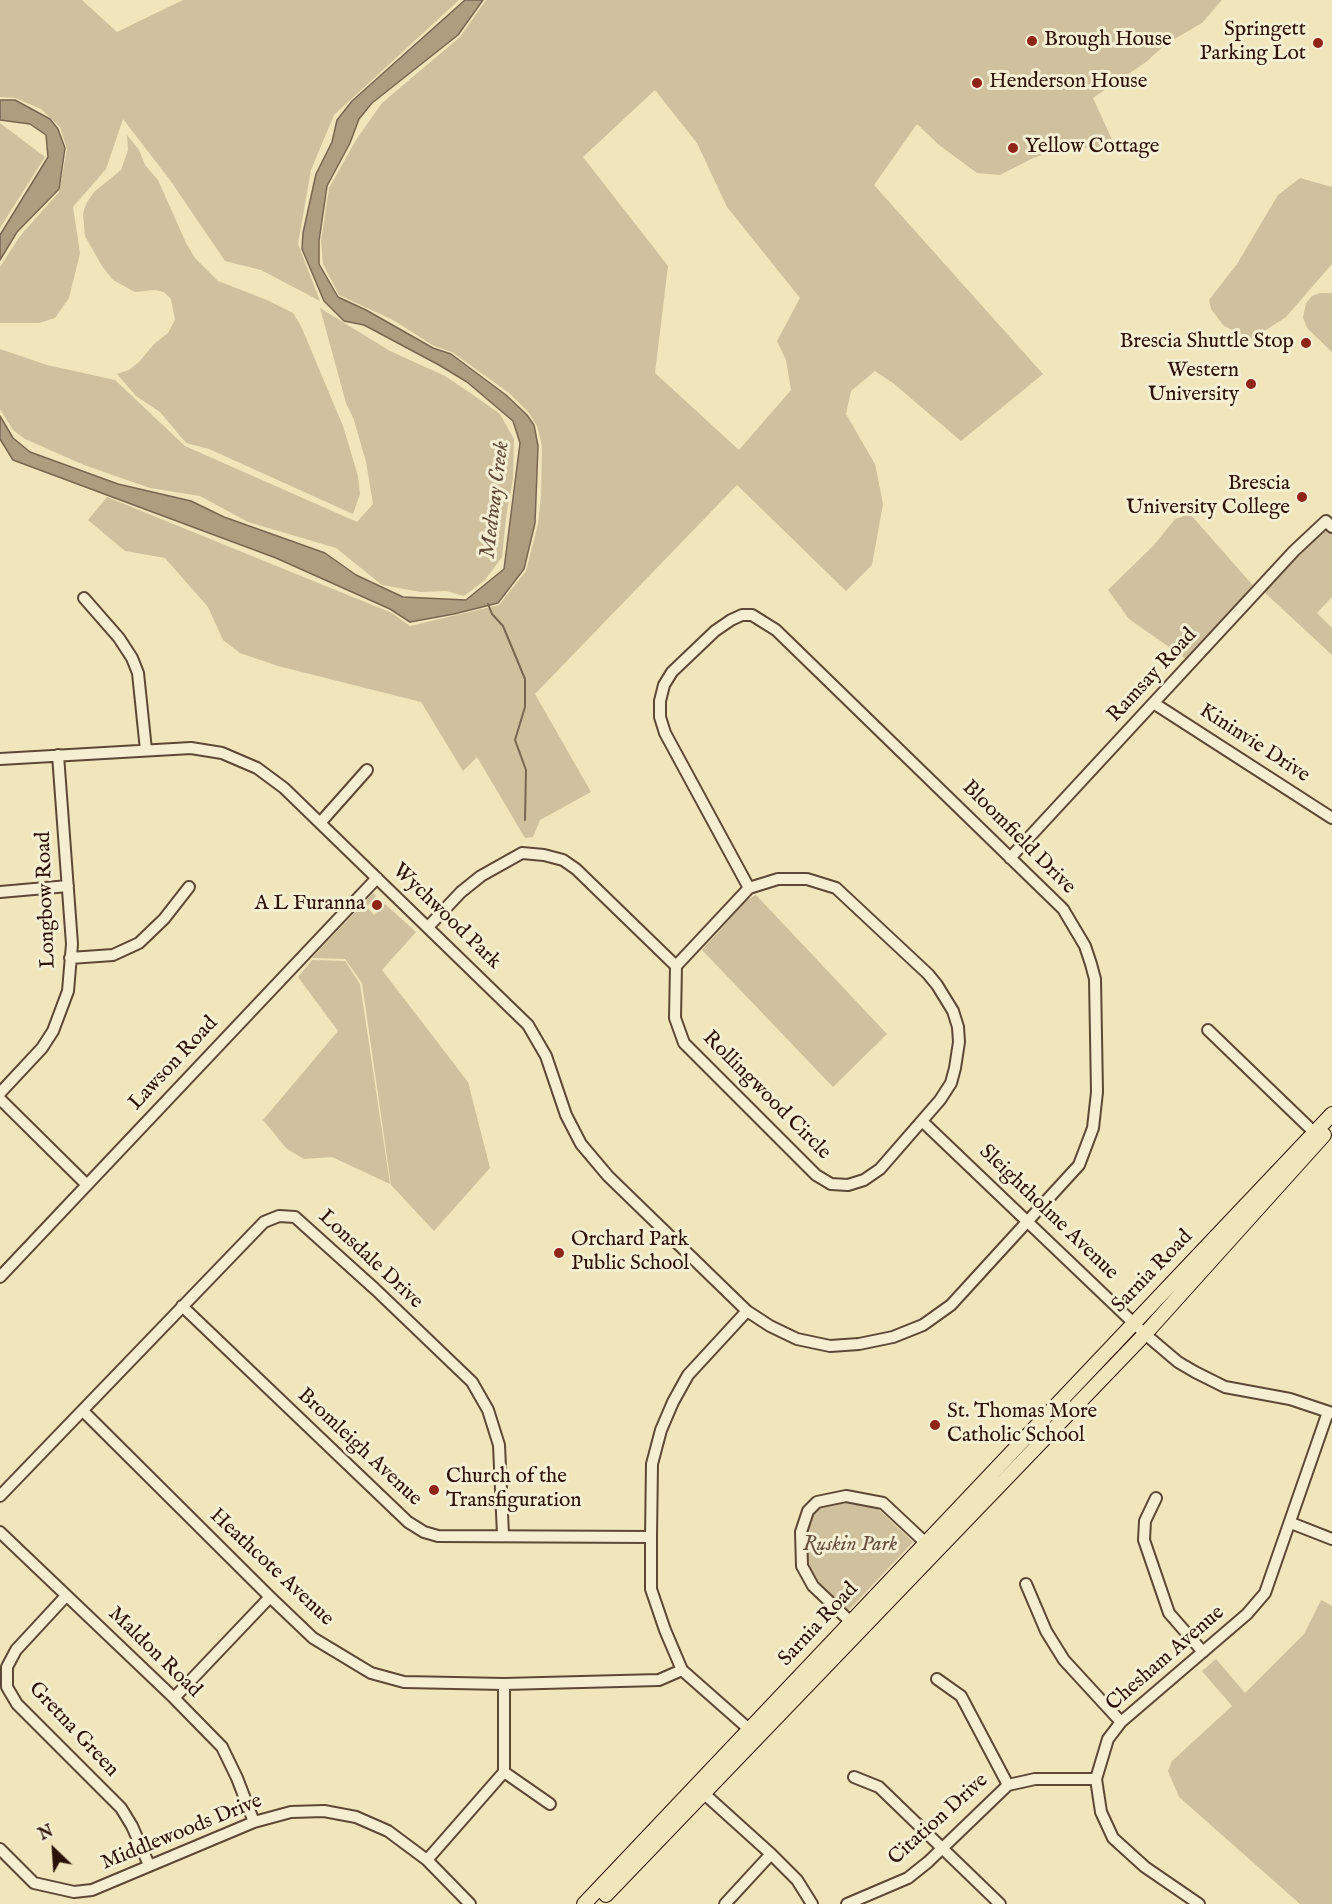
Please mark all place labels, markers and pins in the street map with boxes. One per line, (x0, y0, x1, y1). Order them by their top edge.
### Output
place label: Springett Parking Lot (1200, 18, 1306, 68)
place label: Brough House (1044, 28, 1172, 54)
marker: Brough House (1025, 34, 1039, 48)
marker: Springett Parking Lot (1311, 36, 1325, 50)
place label: Henderson House (989, 70, 1147, 96)
marker: Henderson House (970, 76, 984, 90)
place label: Yellow Cottage (1025, 135, 1159, 161)
marker: Yellow Cottage (1006, 141, 1020, 155)
place label: Brescia Shuttle Stop (1119, 330, 1294, 356)
marker: Brescia Shuttle Stop (1299, 336, 1313, 350)
place label: Western University (1148, 359, 1239, 409)
marker: Western University (1244, 377, 1258, 391)
place label: Brescia University College (1126, 472, 1290, 522)
marker: Brescia University College (1295, 490, 1309, 504)
place label: A L Furanna (254, 892, 365, 918)
marker: A L Furanna (370, 898, 384, 912)
place label: Orchard Park Public School (571, 1228, 689, 1278)
marker: Orchard Park Public School (552, 1246, 566, 1260)
place label: St. Thomas More Catholic School (947, 1400, 1097, 1450)
marker: St. Thomas More Catholic School (928, 1418, 942, 1432)
place label: Church of the Transfiguration (446, 1465, 581, 1515)
marker: Church of the Transfiguration (427, 1483, 441, 1497)

